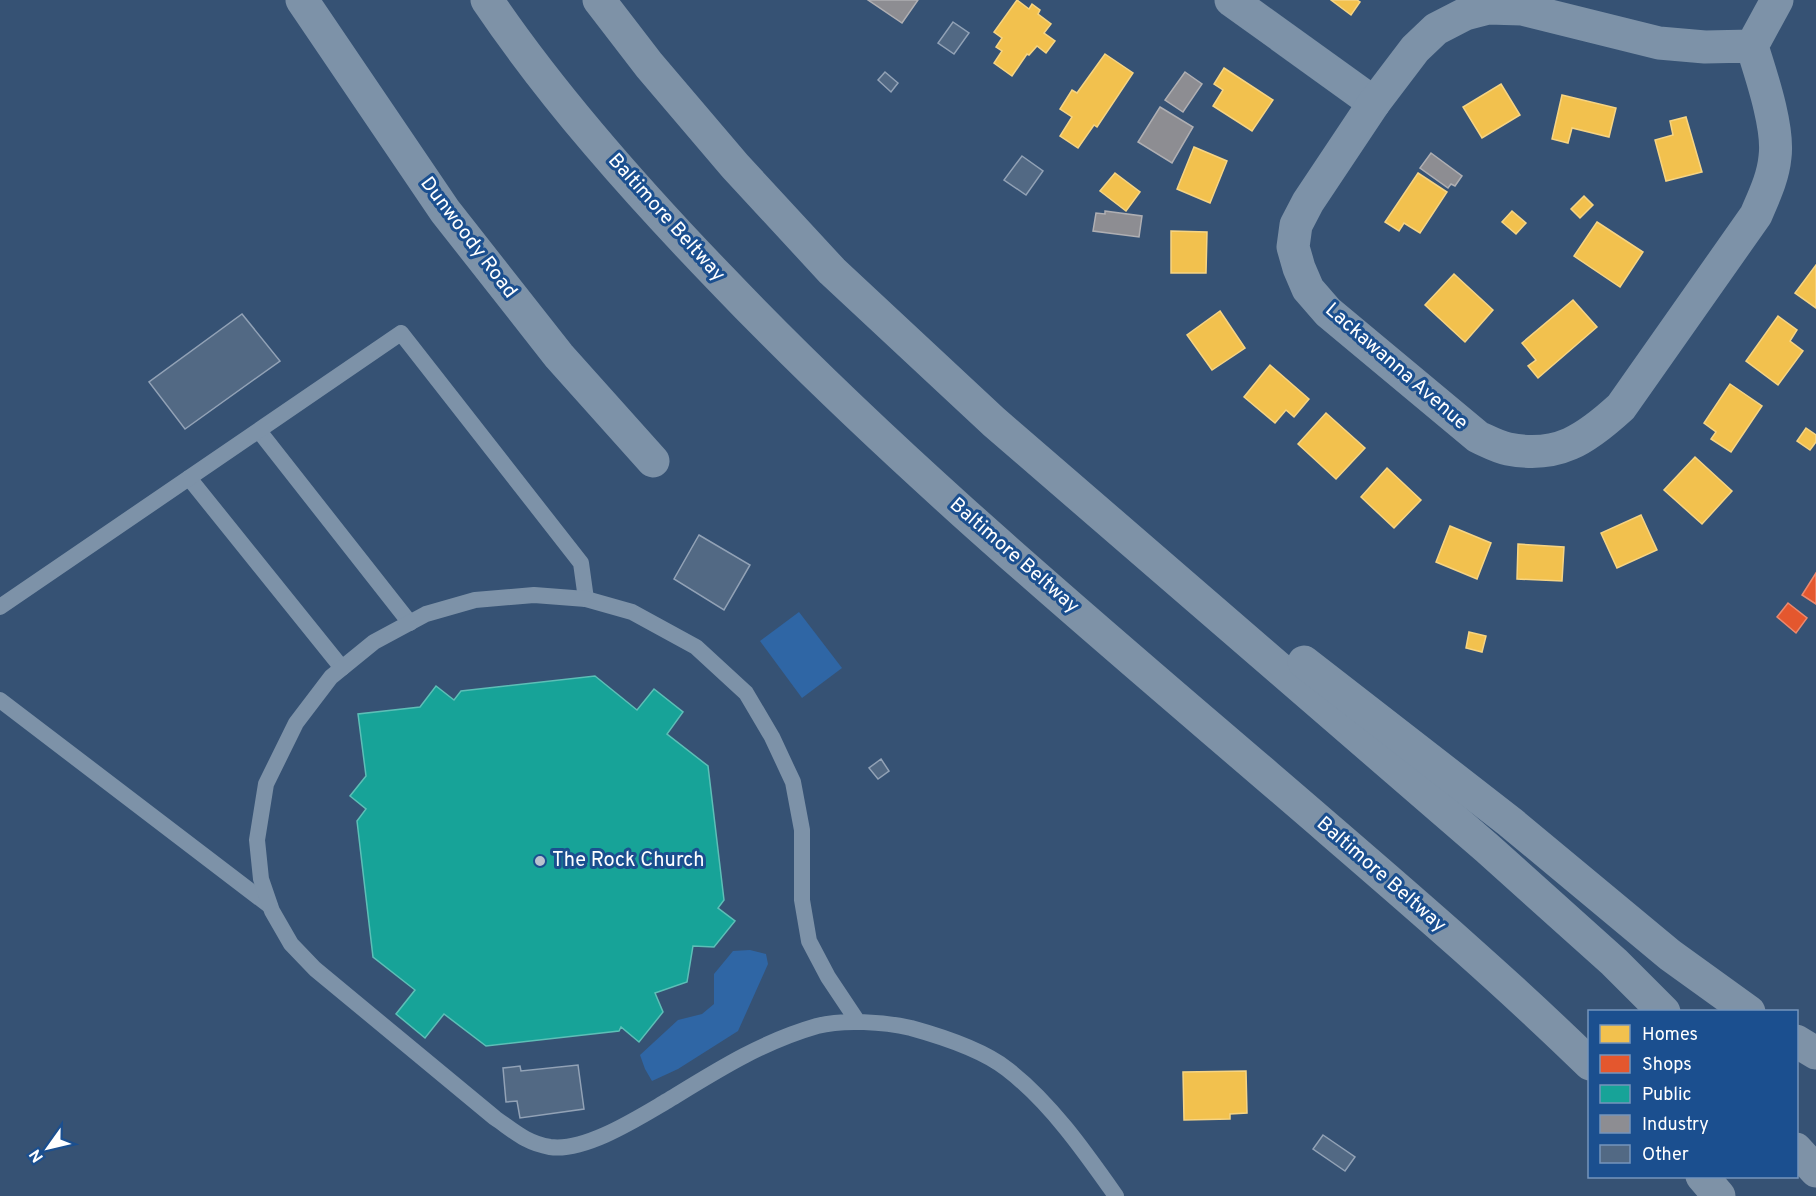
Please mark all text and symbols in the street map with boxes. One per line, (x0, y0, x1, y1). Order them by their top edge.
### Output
street label: Baltimore Beltway (601, 148, 731, 288)
street label: Dunwoody Road (414, 172, 522, 304)
street label: Lackawanna Avenue (1319, 298, 1473, 436)
street label: Baltimore Beltway (944, 492, 1084, 620)
street label: Baltimore Beltway (1311, 811, 1451, 939)
place label: The Rock Church (552, 848, 704, 874)
marker: The Rock Church (533, 854, 547, 868)
legend (1588, 1010, 1798, 1178)
text: Homes (1642, 1024, 1698, 1047)
text: Shops (1642, 1054, 1692, 1077)
text: Public (1642, 1084, 1692, 1107)
text: Industry (1642, 1114, 1709, 1137)
north arrow (18, 1118, 78, 1178)
text: Other (1642, 1144, 1689, 1167)
text: N (26, 1145, 49, 1166)

